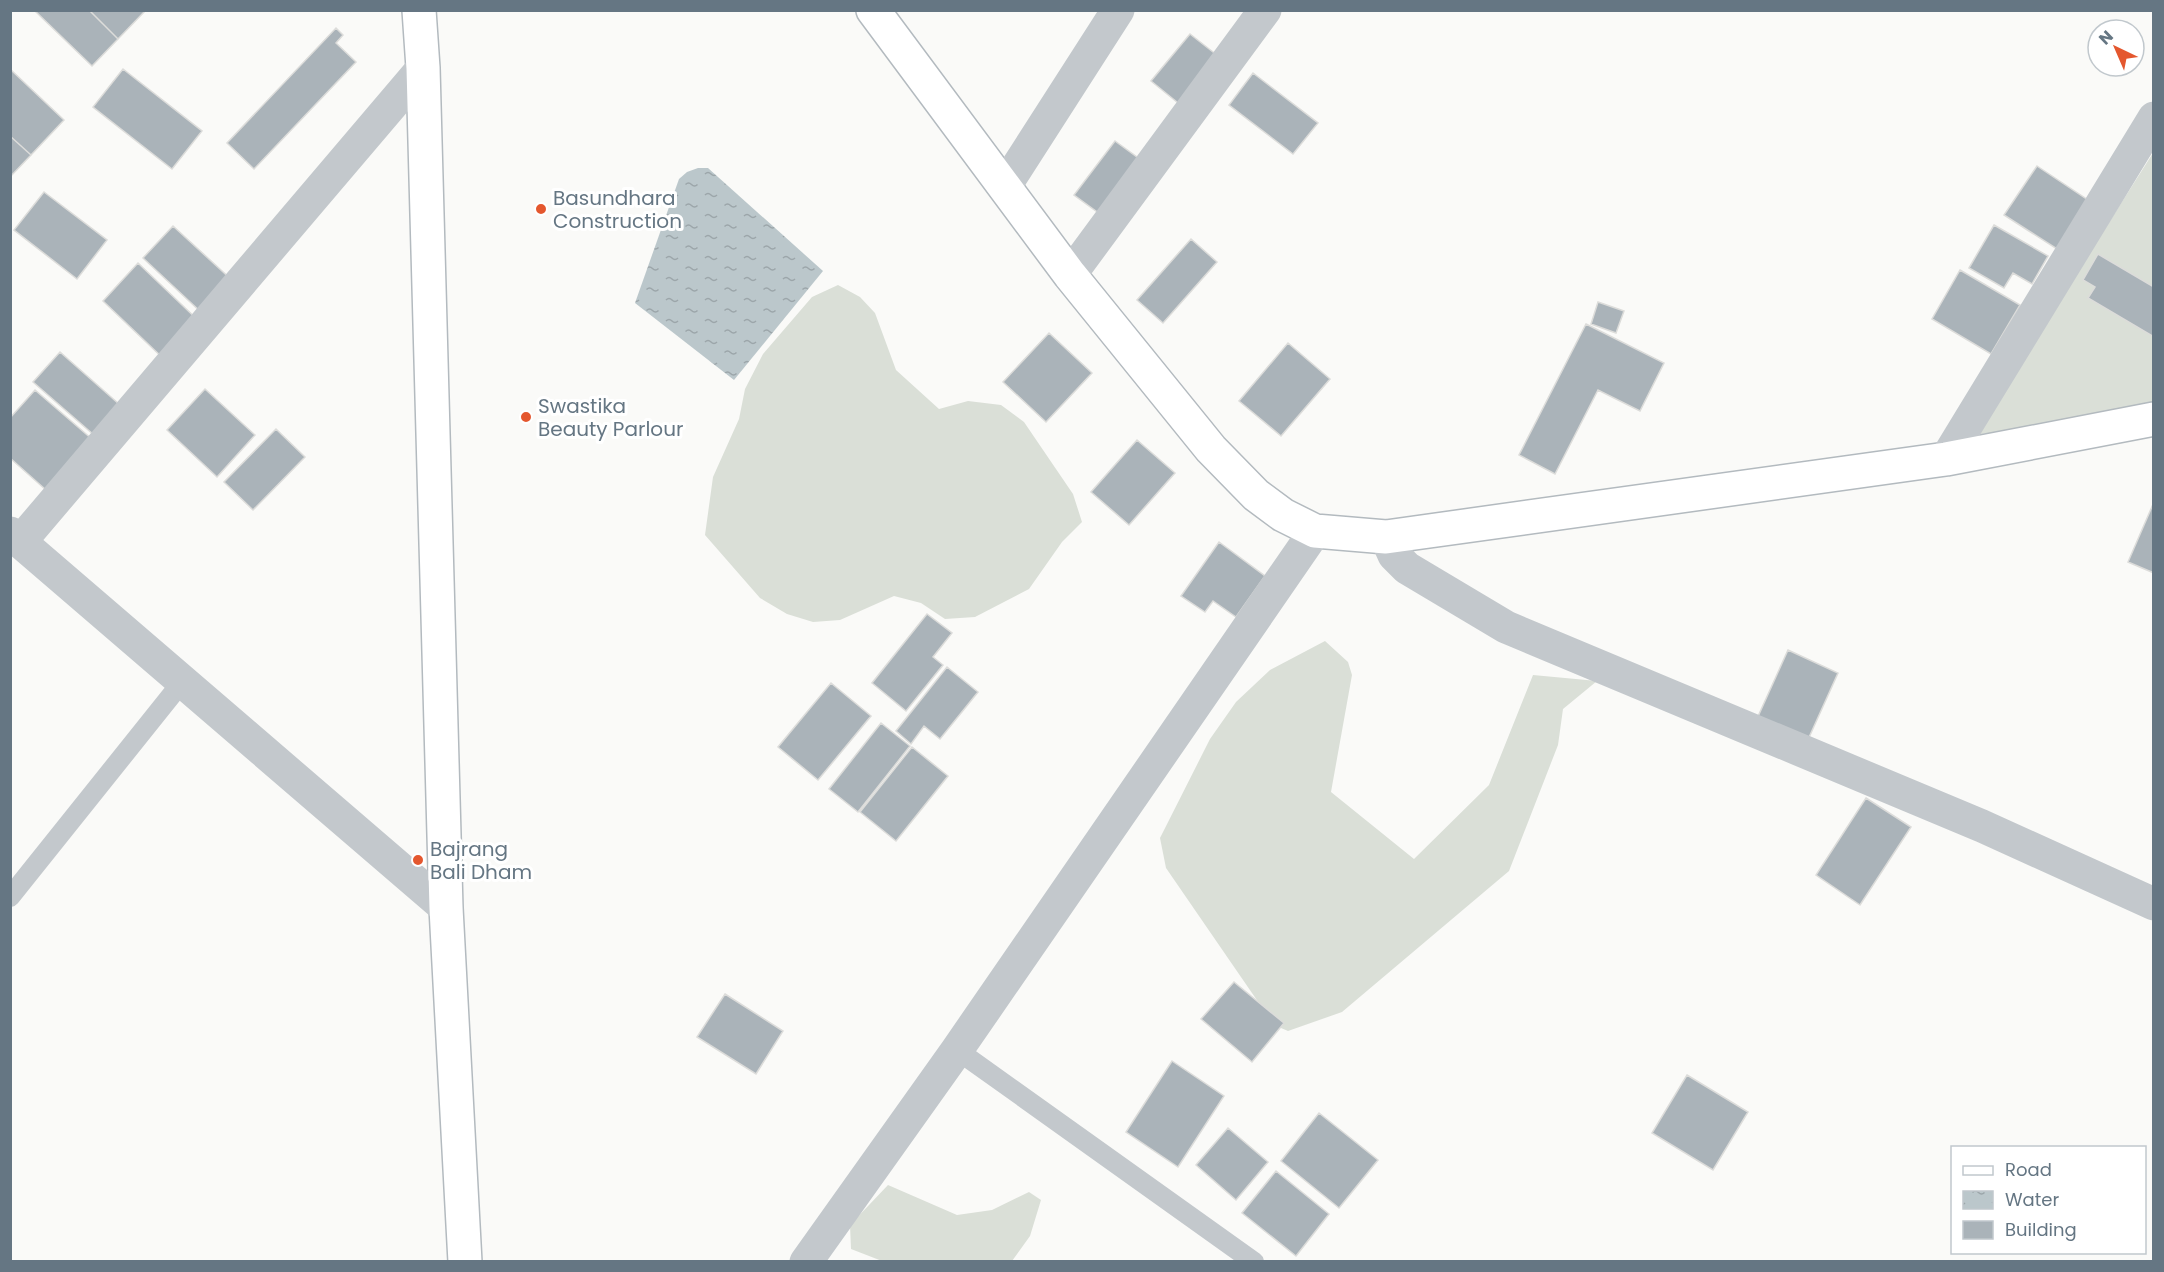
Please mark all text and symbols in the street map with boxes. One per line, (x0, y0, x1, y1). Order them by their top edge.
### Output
north arrow (2086, 18, 2146, 78)
text: N (2094, 25, 2118, 50)
place label: Basundhara Construction (553, 184, 682, 235)
marker: Basundhara Construction (534, 202, 548, 216)
place label: Swastika Beauty Parlour (538, 392, 683, 443)
marker: Swastika Beauty Parlour (519, 410, 533, 424)
place label: Bajrang Bali Dham (430, 835, 532, 886)
marker: Bajrang Bali Dham (411, 853, 425, 867)
legend (1951, 1146, 2146, 1254)
text: Road (2005, 1157, 2052, 1182)
text: Water (2005, 1187, 2059, 1212)
text: Building (2005, 1217, 2077, 1242)

